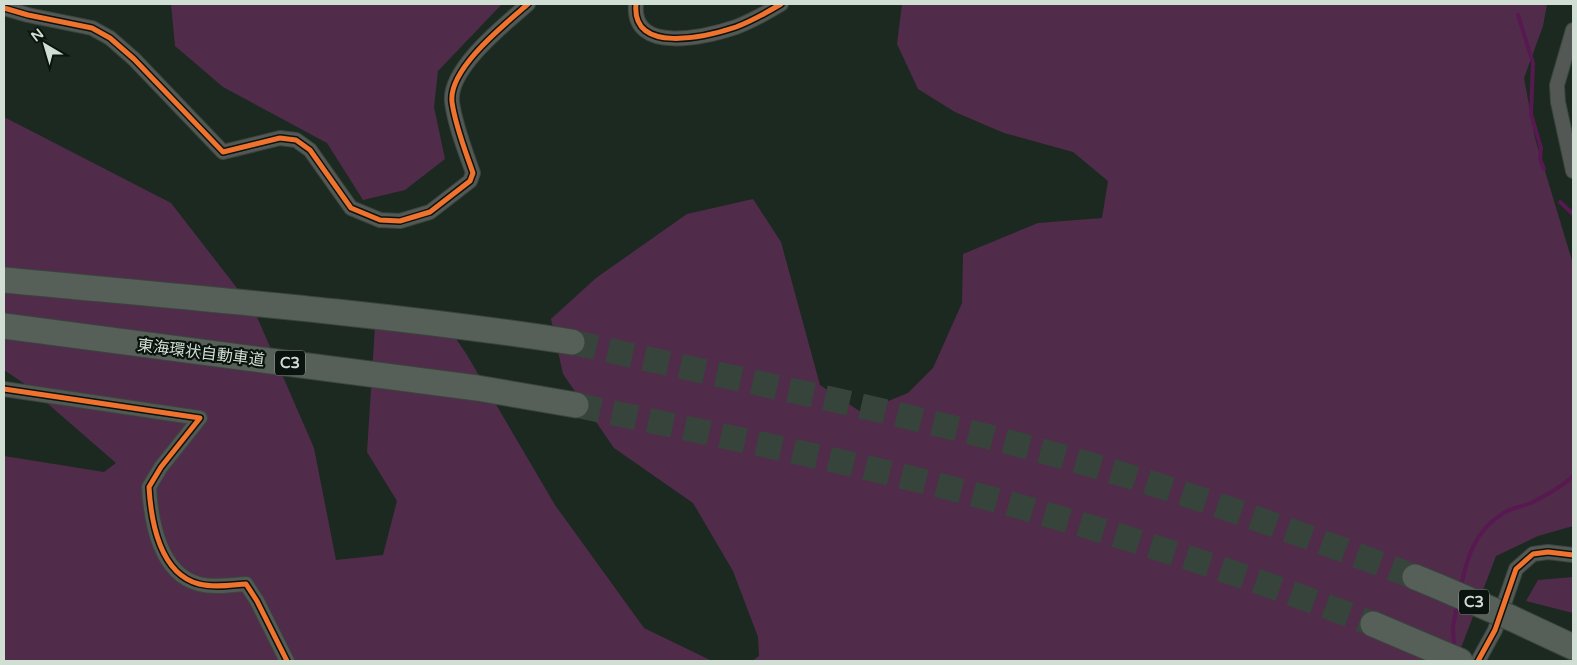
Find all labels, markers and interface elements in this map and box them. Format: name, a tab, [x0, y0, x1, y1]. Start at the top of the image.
north arrow	[20, 20, 70, 70]
text: N	[28, 25, 47, 45]
street label: 東海環状自動車道	[136, 335, 266, 371]
road number: C3	[275, 350, 305, 376]
road number: C3	[1459, 590, 1489, 614]

